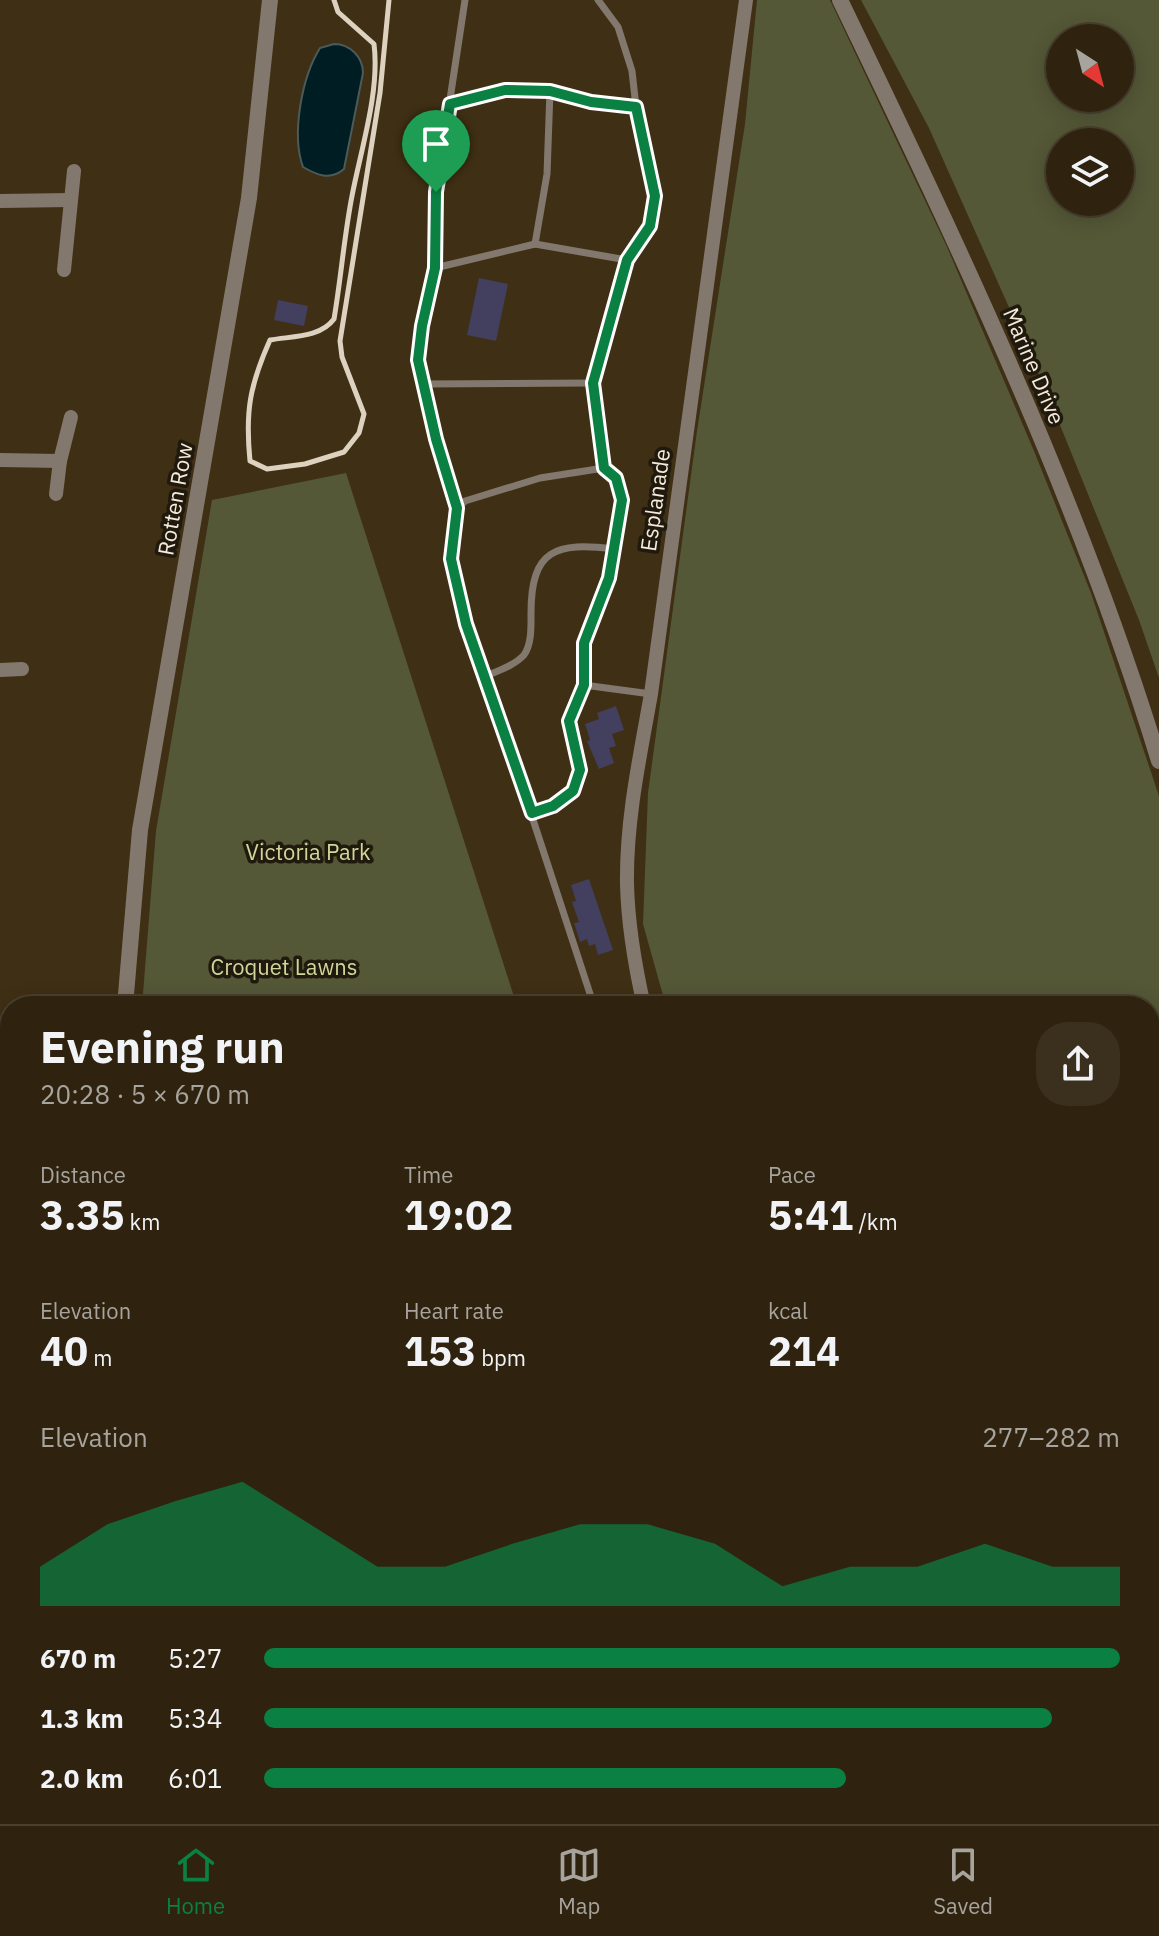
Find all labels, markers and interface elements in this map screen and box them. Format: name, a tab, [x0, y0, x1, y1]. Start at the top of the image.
north arrow	[1046, 24, 1134, 112]
map controls	[1046, 24, 1134, 216]
pin	[402, 110, 470, 192]
icon: arrive	[414, 122, 458, 166]
button: layers	[1046, 128, 1134, 216]
street label: Marine Drive	[997, 303, 1072, 429]
street label: Rotten Row	[150, 440, 199, 557]
street label: Esplanade	[633, 447, 676, 553]
park label: Victoria Park	[246, 837, 371, 866]
park label: Croquet Lawns	[211, 952, 357, 981]
text: Evening run	[40, 1018, 285, 1075]
button: share	[1036, 1022, 1120, 1106]
text: 20:28 · 5 × 670 m	[40, 1077, 250, 1111]
text: Distance	[40, 1160, 126, 1189]
text: Time	[404, 1160, 453, 1189]
text: Pace	[768, 1160, 816, 1189]
text: 3.35	[40, 1189, 124, 1241]
text: 19:02	[404, 1189, 513, 1241]
text: 5:41	[768, 1189, 853, 1241]
text: km	[124, 1207, 160, 1236]
text: /km	[853, 1207, 898, 1236]
text: Elevation	[40, 1296, 131, 1325]
text: Heart rate	[404, 1296, 504, 1325]
text: kcal	[768, 1296, 808, 1325]
text: 40	[40, 1325, 88, 1377]
text: 153	[404, 1325, 476, 1377]
text: 214	[768, 1325, 840, 1377]
text: m	[88, 1343, 112, 1372]
text: bpm	[476, 1343, 526, 1372]
text: Elevation	[40, 1420, 148, 1454]
text: 277–282 m	[982, 1420, 1120, 1454]
text: 670 m	[40, 1641, 116, 1675]
text: 5:27	[168, 1641, 222, 1675]
text: 1.3 km	[40, 1701, 124, 1735]
text: 5:34	[168, 1701, 222, 1735]
text: 2.0 km	[40, 1761, 124, 1795]
text: 6:01	[168, 1761, 222, 1795]
tab: Home	[166, 1843, 225, 1920]
tab: Map	[557, 1843, 601, 1920]
tab: Saved	[933, 1843, 993, 1920]

